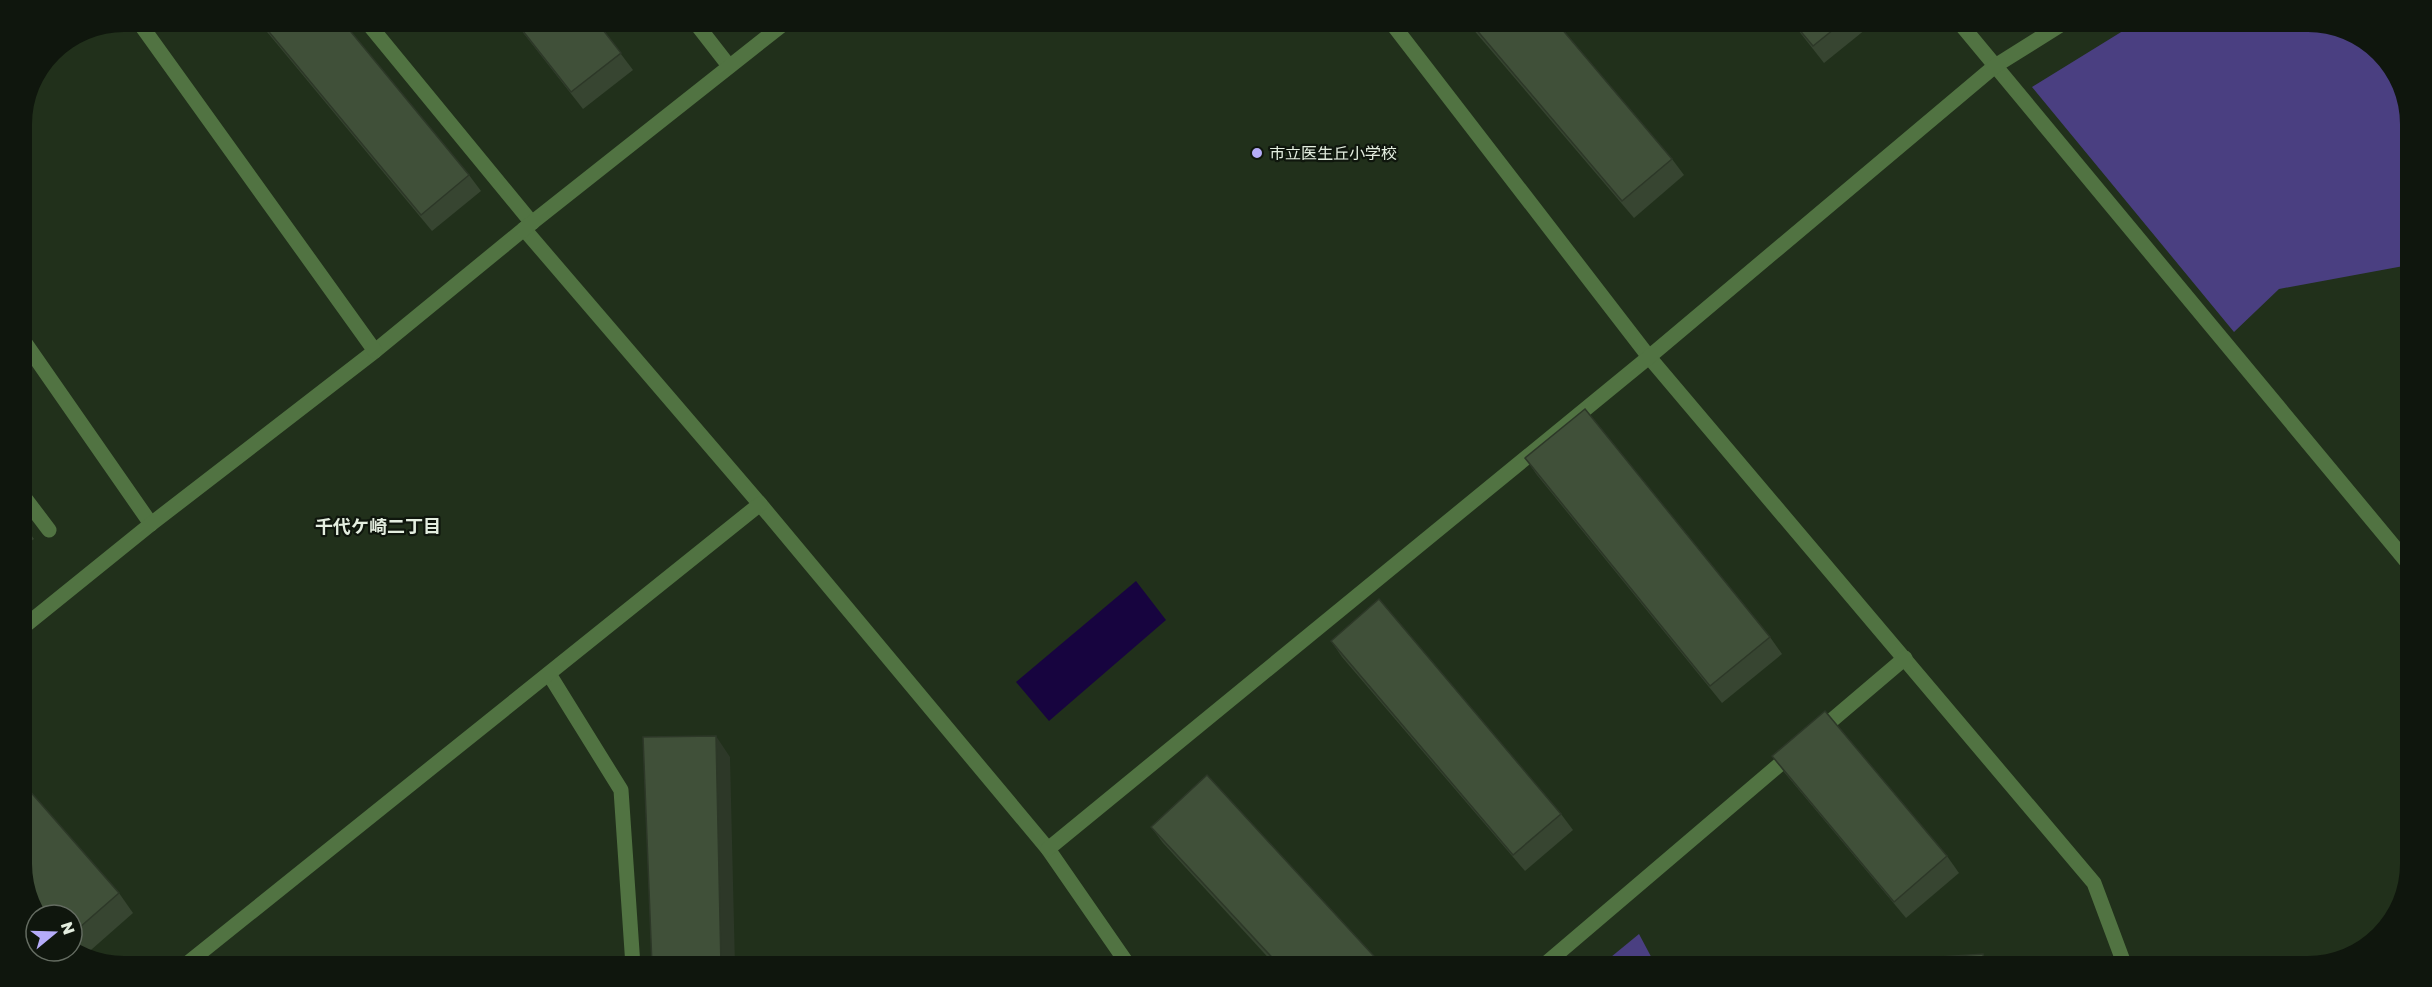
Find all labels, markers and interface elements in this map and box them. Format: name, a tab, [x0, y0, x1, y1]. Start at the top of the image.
place label: 市立医生丘小学校	[1269, 143, 1397, 163]
marker: 市立医生丘小学校	[1250, 146, 1264, 160]
district label: 千代ケ崎二丁目	[315, 515, 441, 537]
north arrow	[24, 903, 84, 963]
text: N	[57, 919, 80, 937]

